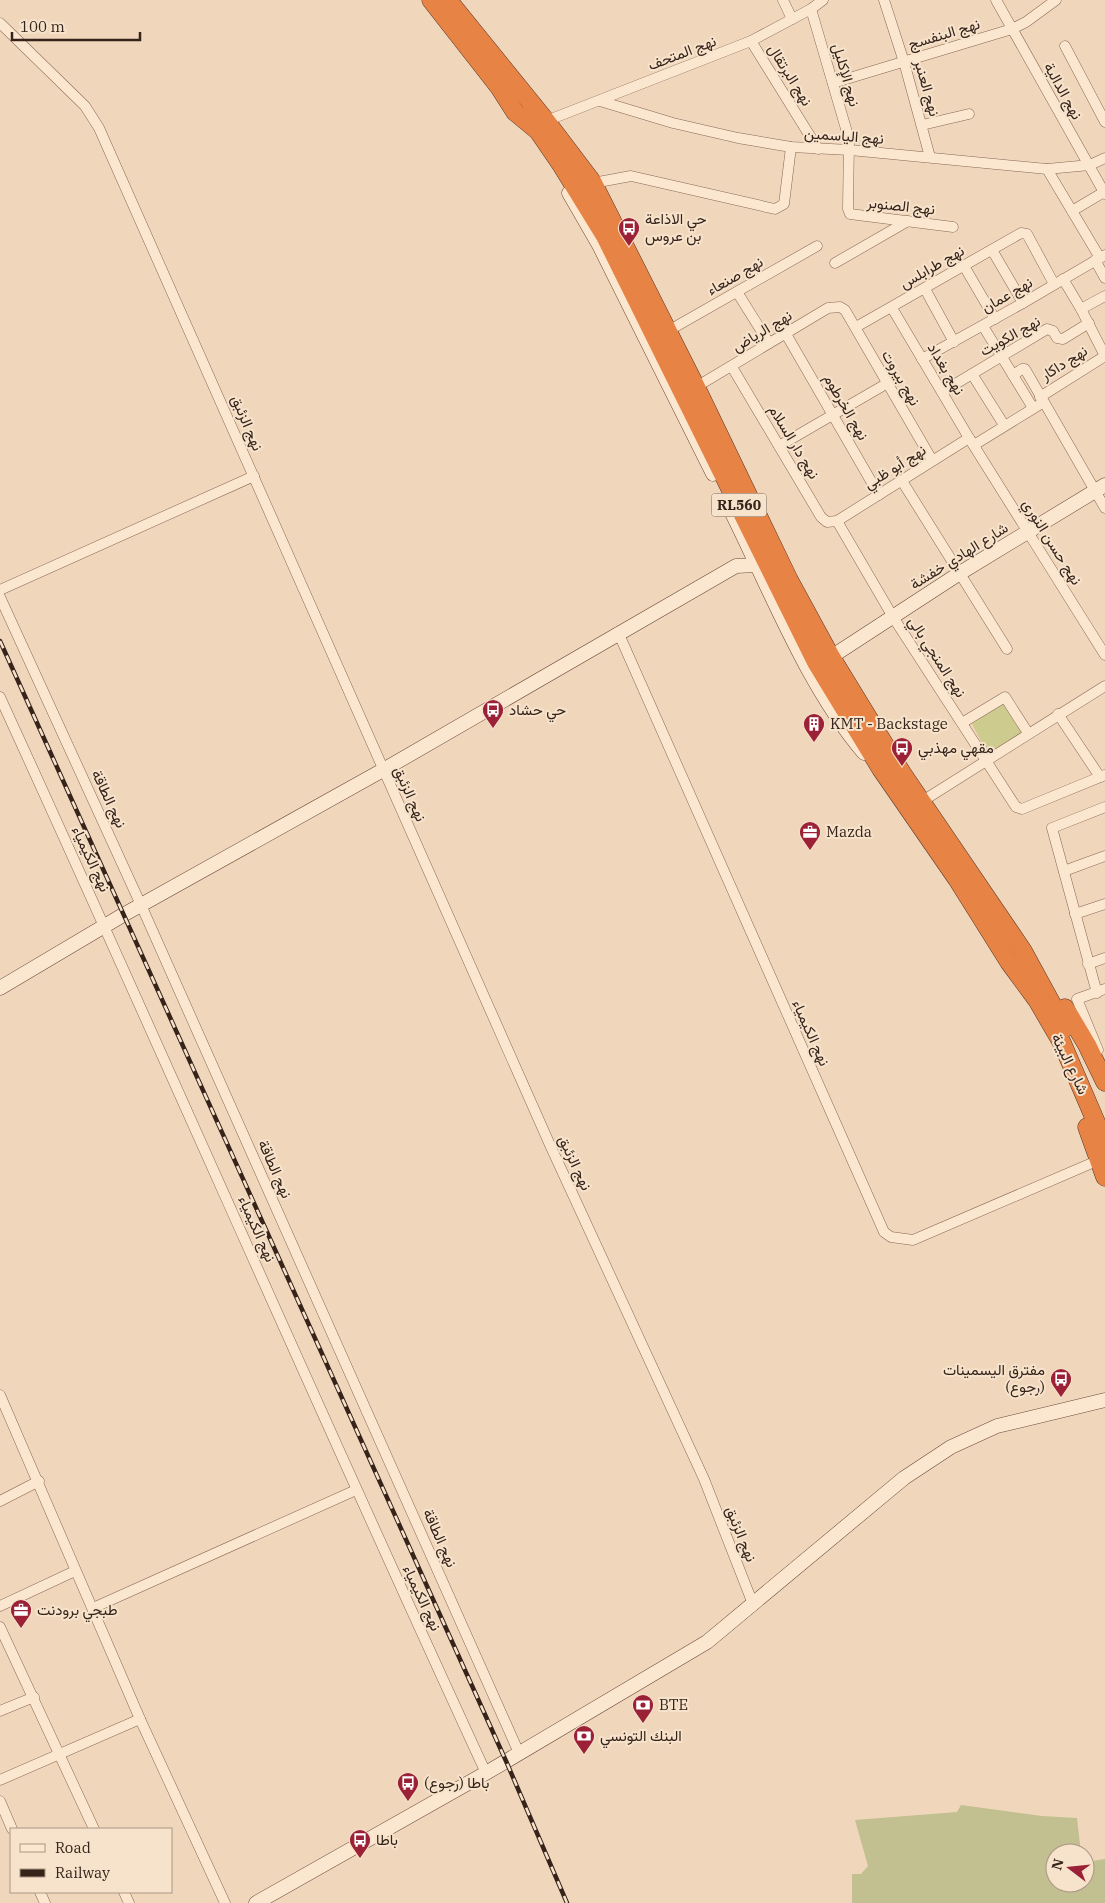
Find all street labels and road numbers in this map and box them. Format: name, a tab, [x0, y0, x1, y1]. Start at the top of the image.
street label: نهج البنفسج	[906, 14, 983, 55]
street label: نهج المتحف	[645, 31, 719, 76]
street label: نهج البرتقال	[762, 40, 817, 110]
street label: نهج الإكليل	[826, 41, 865, 109]
street label: نهج العنبر	[908, 56, 945, 119]
street label: نهج الدالية	[1038, 59, 1087, 124]
street label: نهج الياسمين	[803, 123, 885, 150]
street label: نهج الصنوبر	[865, 192, 936, 221]
street label: نهج طرابلس	[896, 241, 968, 294]
street label: نهج صنعاء	[703, 252, 767, 301]
street label: نهج عمان	[978, 272, 1037, 319]
street label: نهج الرياض	[728, 305, 796, 358]
street label: نهج الكويت	[976, 311, 1044, 362]
street label: نهج بغداد	[922, 339, 969, 399]
street label: نهج داكار	[1036, 341, 1092, 387]
street label: نهج بيروت	[876, 346, 925, 410]
street label: نهج الخرطوم	[818, 370, 873, 444]
street label: نهج الزئبق	[225, 392, 268, 454]
street label: نهج دار السلام	[763, 401, 824, 483]
street label: نهج أبو ظبي	[860, 440, 931, 496]
road number: RL560	[712, 494, 766, 516]
street label: نهج حسن النوري	[1015, 495, 1086, 590]
street label: شارع الهادي خفشة	[906, 518, 1014, 597]
street label: نهج المنجي بالي	[901, 613, 971, 703]
street label: نهج الزئبق	[388, 763, 431, 825]
street label: نهج الطاقة	[86, 767, 131, 832]
street label: نهج الكيمياء	[66, 823, 115, 896]
street label: نهج الكيمياء	[787, 997, 834, 1070]
street label: شارع البيئة	[1046, 1030, 1093, 1098]
street label: نهج الزئبق	[553, 1132, 596, 1194]
street label: نهج الطاقة	[252, 1137, 297, 1202]
street label: نهج الكيمياء	[233, 1193, 280, 1266]
street label: نهج الزئبق	[720, 1503, 761, 1565]
street label: نهج الطاقة	[417, 1506, 462, 1571]
street label: نهج الكيمياء	[397, 1562, 446, 1635]

